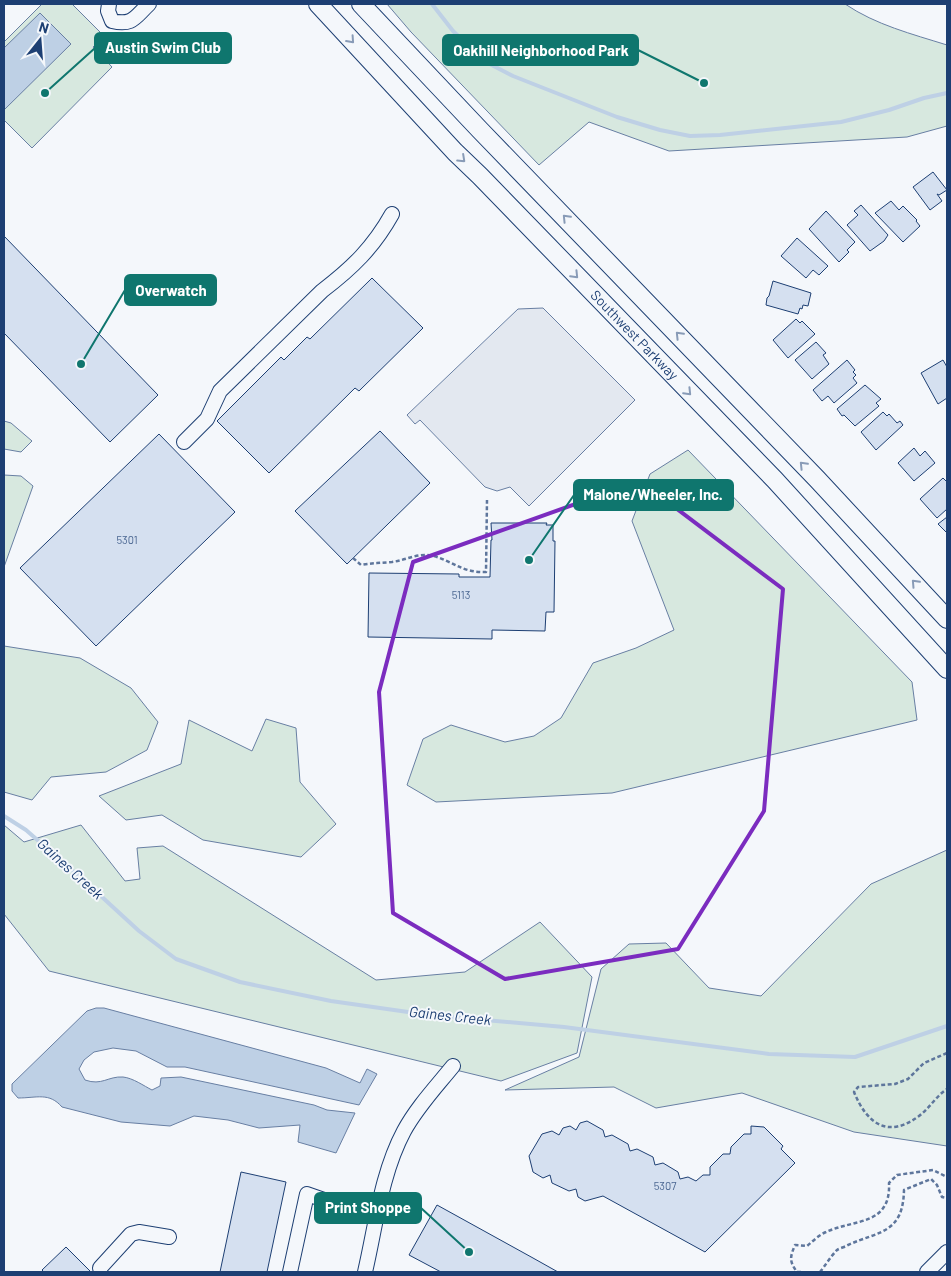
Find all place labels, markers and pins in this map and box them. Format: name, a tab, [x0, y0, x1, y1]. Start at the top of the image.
callout: Austin Swim Club	[95, 33, 231, 63]
callout: Oakhill Neighborhood Park	[443, 35, 638, 65]
callout: Overwatch	[125, 275, 216, 305]
callout: Malone/Wheeler, Inc.	[574, 480, 733, 510]
callout: Print Shoppe	[315, 1193, 421, 1223]

